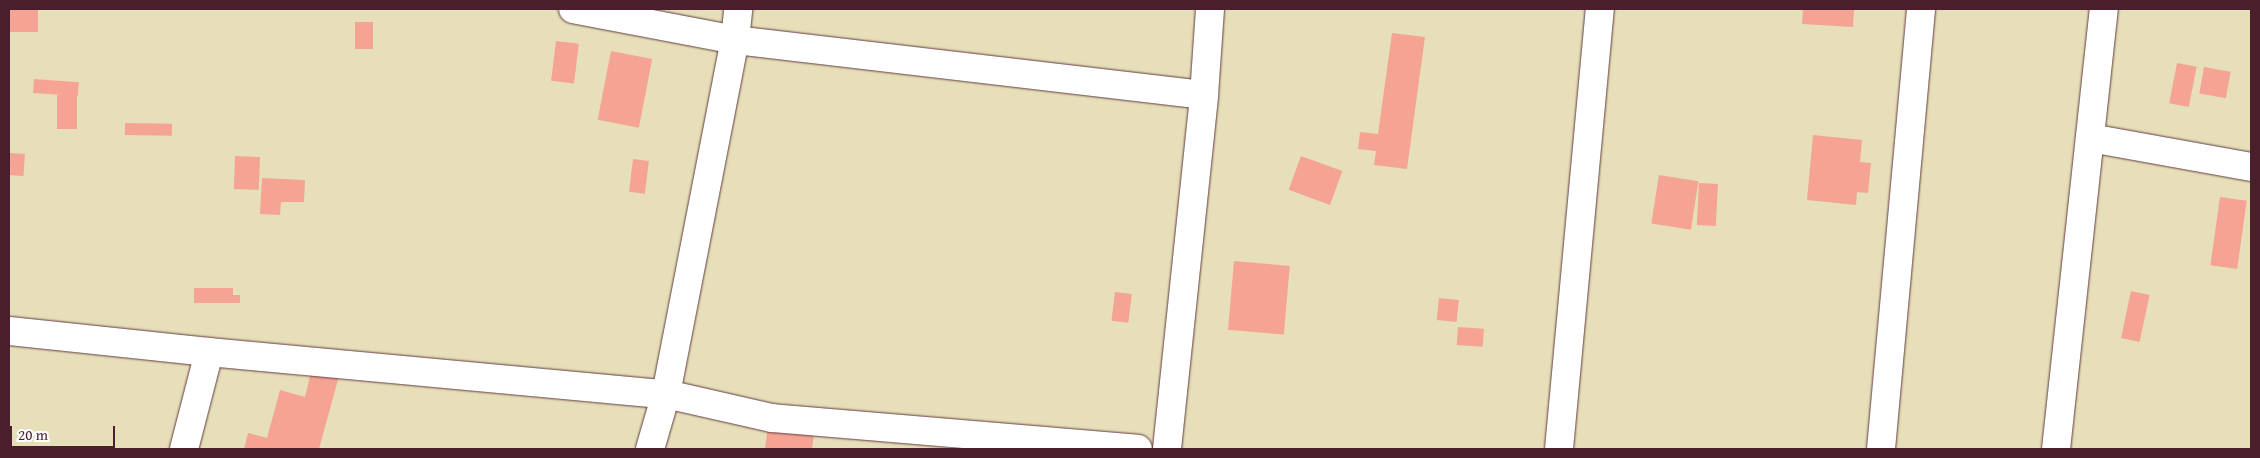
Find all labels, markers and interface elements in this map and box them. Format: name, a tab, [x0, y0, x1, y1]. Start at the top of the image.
scale bar	[12, 416, 118, 448]
text: 20 m	[18, 424, 48, 445]

